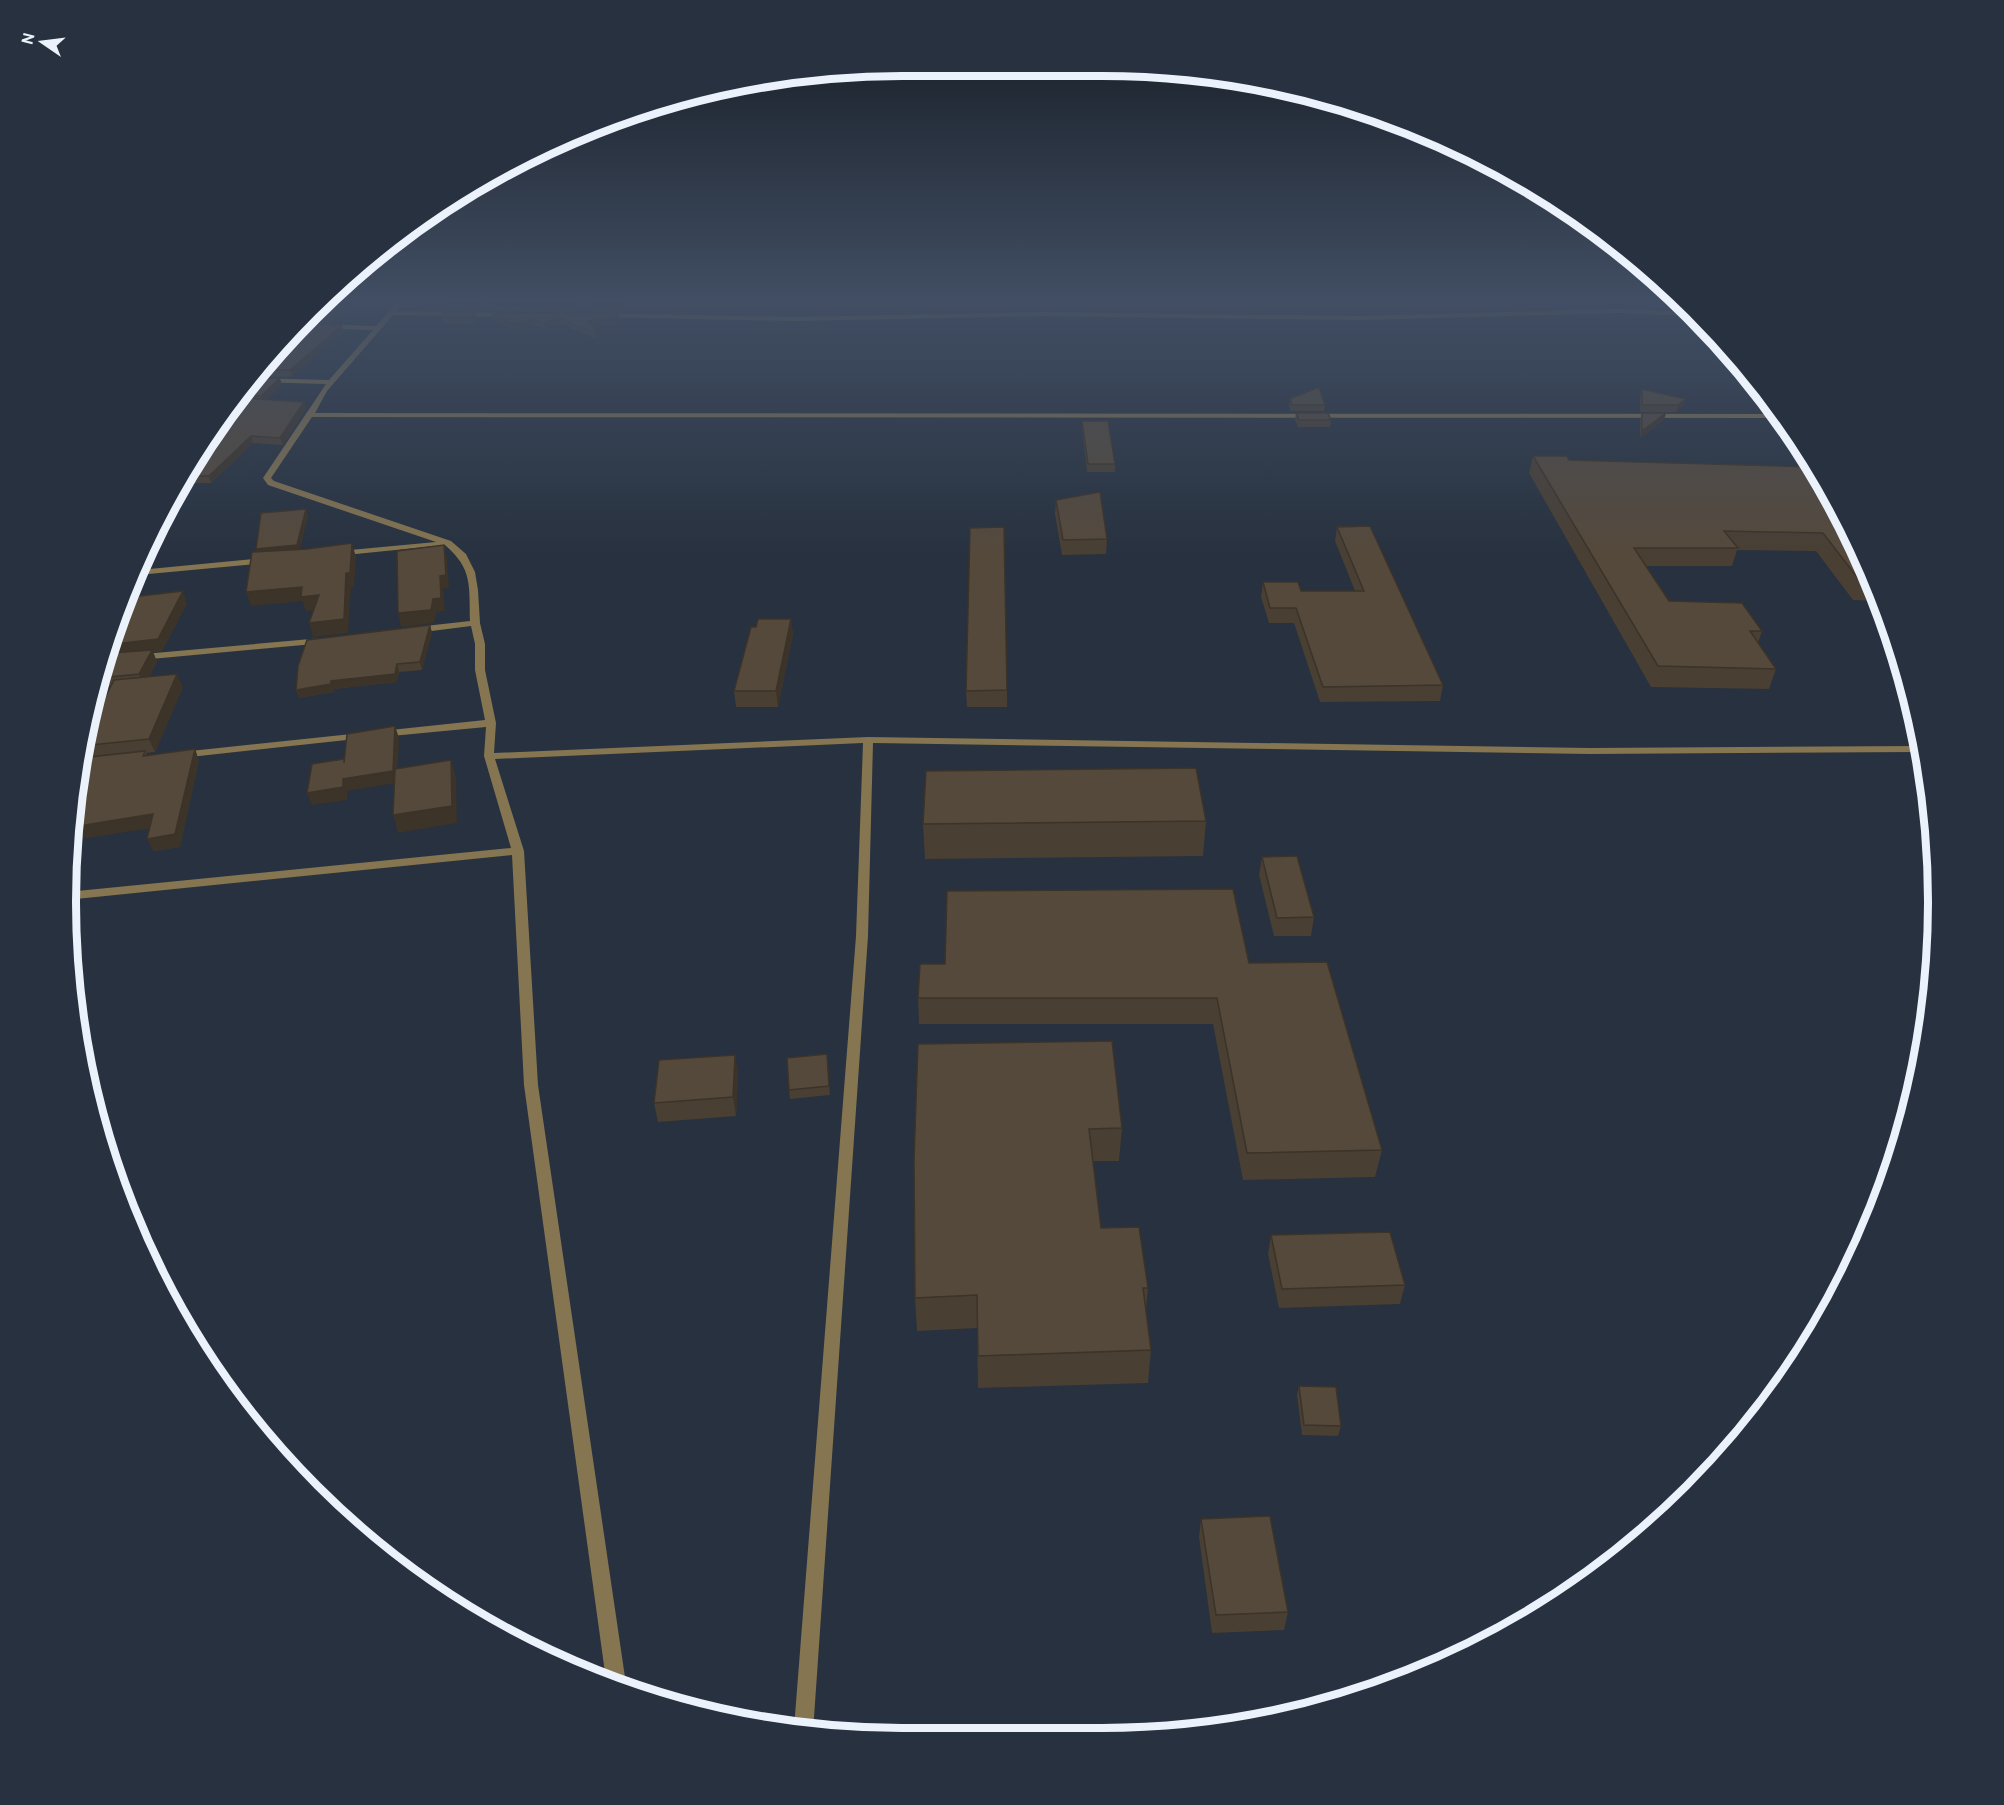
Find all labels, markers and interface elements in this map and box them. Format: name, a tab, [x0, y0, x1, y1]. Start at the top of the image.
north arrow	[12, 12, 72, 72]
text: N	[18, 31, 40, 47]

